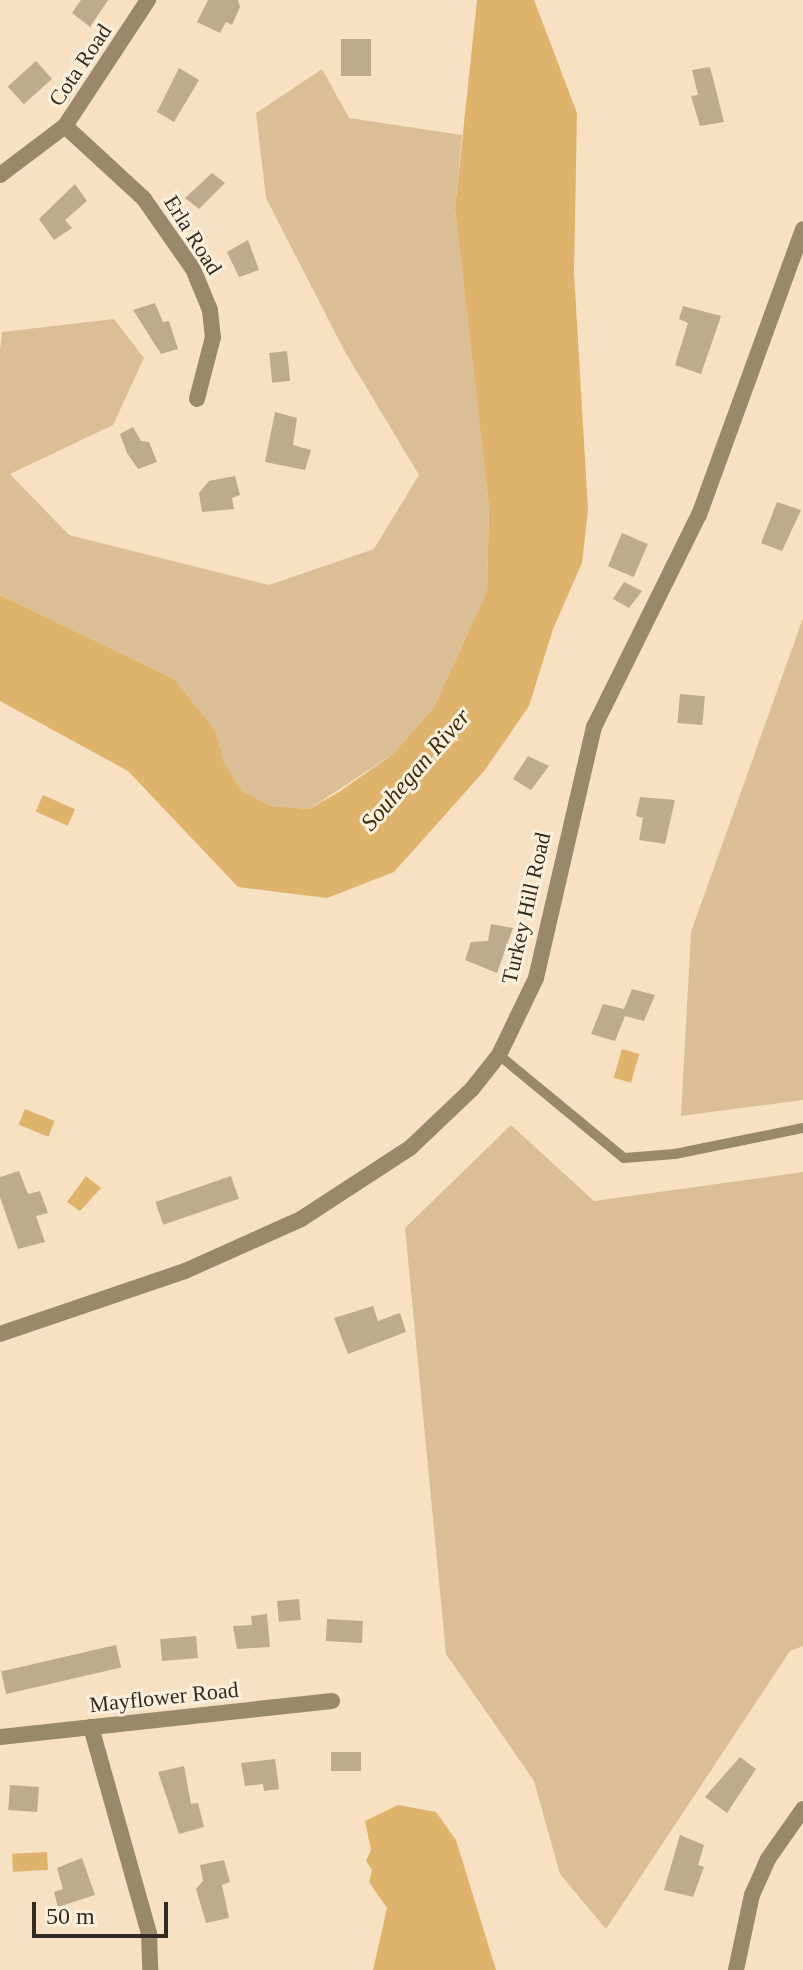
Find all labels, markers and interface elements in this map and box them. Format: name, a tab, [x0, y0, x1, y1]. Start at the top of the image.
street label: Cota Road	[43, 19, 117, 111]
street label: Erla Road	[158, 190, 228, 280]
water label: Souhegan River	[355, 703, 477, 837]
street label: Turkey Hill Road	[496, 830, 556, 986]
street label: Mayflower Road	[88, 1676, 240, 1718]
scale bar	[36, 1886, 172, 1936]
text: 50 m	[46, 1903, 95, 1929]

